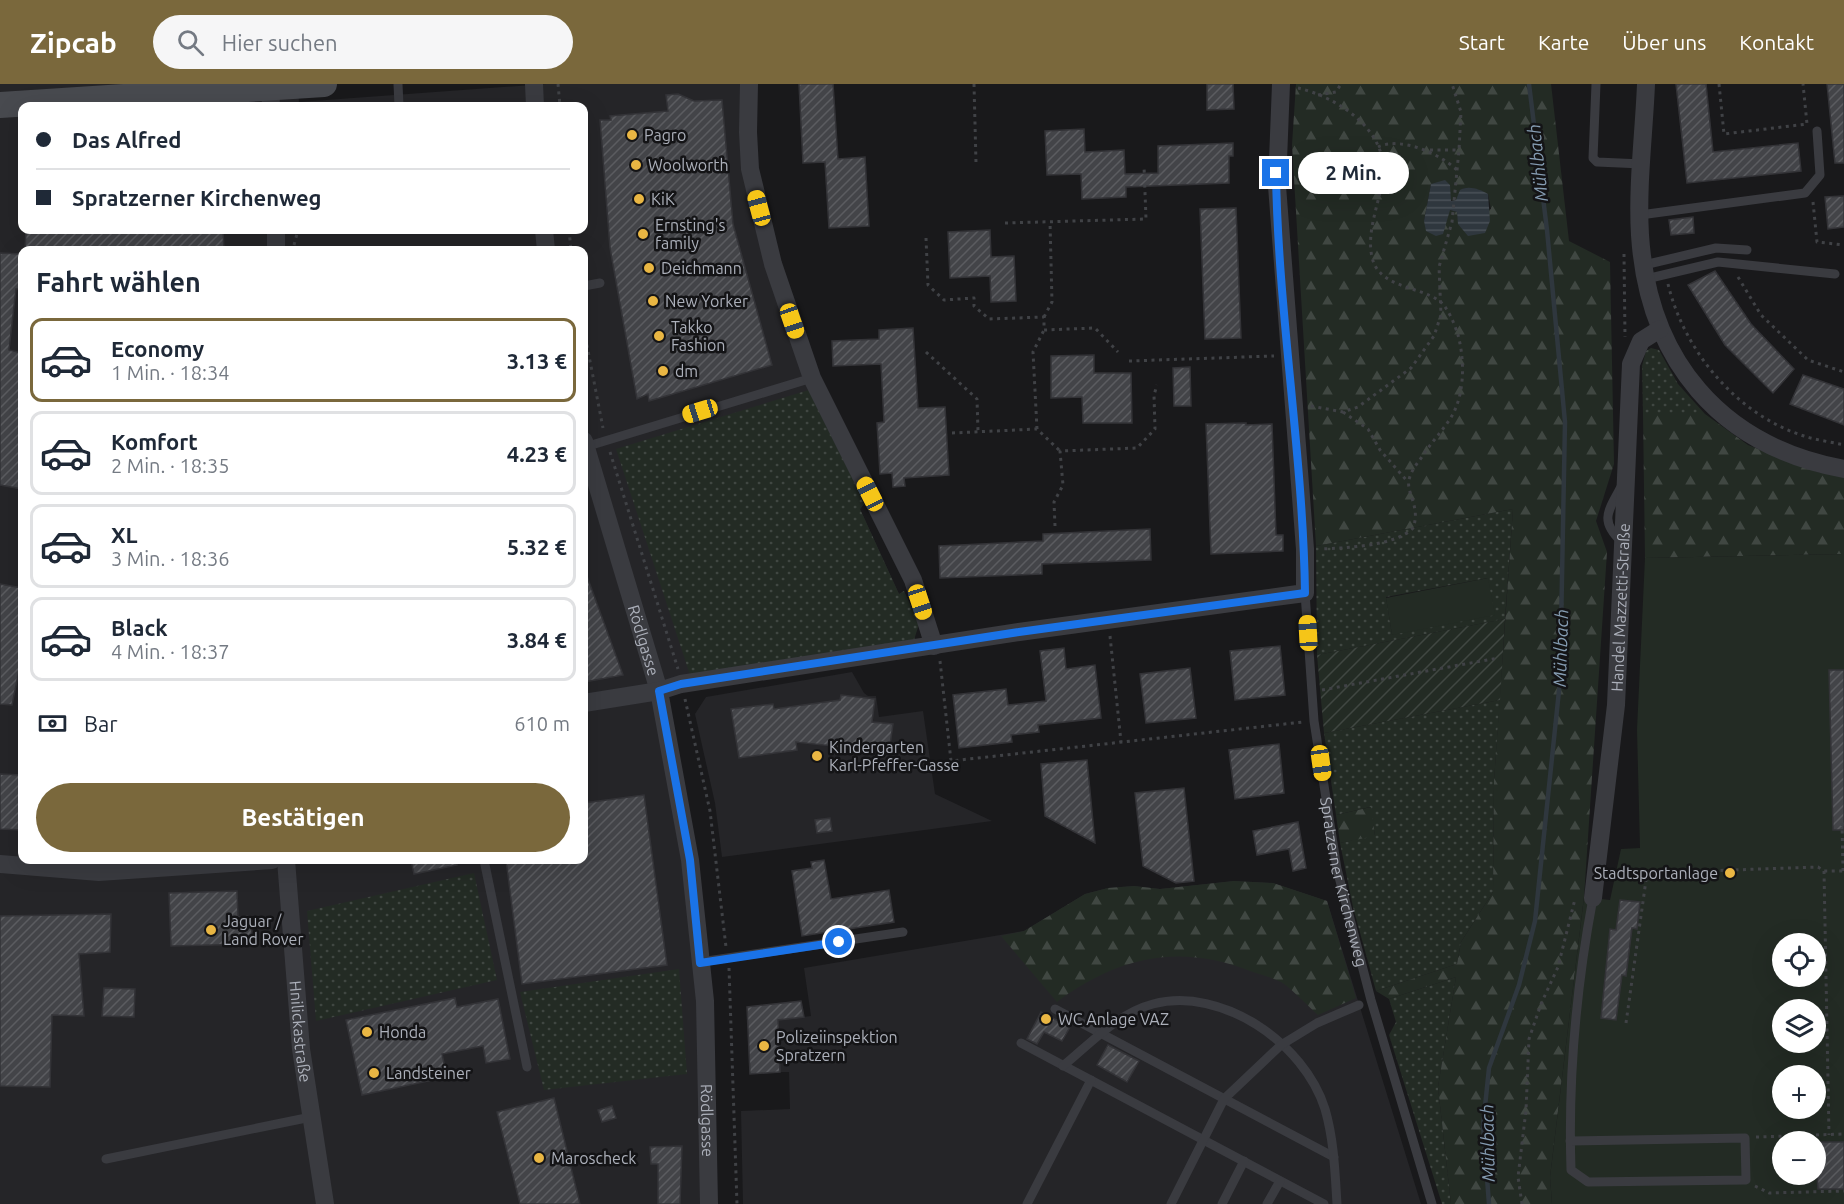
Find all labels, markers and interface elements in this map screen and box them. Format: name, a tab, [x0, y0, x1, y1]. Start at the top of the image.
search box	[153, 15, 573, 69]
icon: search	[174, 26, 207, 59]
text: Zipcab	[30, 27, 117, 58]
text: Hier suchen	[222, 30, 338, 55]
text: Start	[1459, 30, 1505, 54]
text: Karte	[1538, 30, 1589, 54]
text: Über uns	[1622, 30, 1706, 54]
text: Kontakt	[1739, 30, 1814, 54]
water label: Mühlbach	[1523, 123, 1551, 203]
place label: Pagro	[644, 126, 686, 144]
text: Das Alfred	[72, 127, 182, 152]
marker: Pagro	[625, 128, 639, 142]
callout: 2 Min.	[1297, 152, 1408, 194]
place label: Woolworth	[648, 156, 729, 174]
marker: Woolworth	[629, 158, 643, 172]
route end	[1262, 159, 1289, 186]
text: 2 Min.	[1326, 161, 1382, 184]
text: Spratzerner Kirchenweg	[72, 185, 322, 210]
car	[746, 188, 772, 228]
place label: KiK	[651, 190, 675, 208]
marker: KiK	[632, 192, 646, 206]
place label: Ernsting's family	[655, 216, 725, 252]
marker: Ernsting's family	[636, 227, 650, 241]
place label: Deichmann	[661, 259, 742, 277]
marker: Deichmann	[642, 261, 656, 275]
text: Fahrt wählen	[36, 267, 201, 297]
place label: New Yorker	[665, 292, 748, 310]
marker: New Yorker	[646, 294, 660, 308]
car	[778, 301, 806, 341]
place label: Takko Fashion	[671, 318, 726, 354]
marker: Takko Fashion	[652, 329, 666, 343]
icon: car	[39, 333, 93, 387]
text: Economy	[111, 336, 204, 361]
text: 3.13 €	[507, 348, 567, 373]
text: 1 Min. · 18:34	[111, 361, 230, 384]
place label: dm	[675, 362, 698, 380]
marker: dm	[656, 364, 670, 378]
car	[680, 397, 720, 425]
icon: car	[39, 426, 93, 480]
text: Komfort	[111, 429, 198, 454]
text: 4.23 €	[507, 441, 567, 466]
text: 2 Min. · 18:35	[111, 454, 230, 477]
car	[854, 474, 886, 514]
icon: car	[39, 519, 93, 573]
text: XL	[111, 522, 138, 547]
street label: Handel Mazzetti-Straße	[1608, 523, 1633, 692]
text: 5.32 €	[507, 534, 567, 559]
text: 3 Min. · 18:36	[111, 547, 230, 570]
car	[906, 582, 934, 622]
street label: Rödlgasse	[625, 603, 663, 678]
water label: Mühlbach	[1549, 609, 1571, 687]
icon: car	[39, 612, 93, 666]
text: Black	[111, 615, 168, 640]
car	[1298, 615, 1318, 651]
text: 3.84 €	[507, 627, 567, 652]
text: 4 Min. · 18:37	[111, 640, 230, 663]
icon: cash	[36, 707, 69, 740]
text: Bar	[84, 711, 118, 736]
text: 610 m	[514, 712, 570, 735]
place label: Kindergarten Karl-Pfeffer-Gasse	[829, 738, 959, 774]
car	[1310, 744, 1332, 782]
marker: Kindergarten Karl-Pfeffer-Gasse	[810, 749, 824, 763]
button: Bestätigen	[36, 783, 570, 852]
street label: Spratzerner Kirchenweg	[1317, 796, 1371, 969]
place label: Stadtsportanlage	[1594, 864, 1718, 882]
marker: Stadtsportanlage	[1723, 866, 1737, 880]
place label: Jaguar / Land Rover	[223, 912, 303, 948]
marker: Jaguar / Land Rover	[204, 923, 218, 937]
route start	[825, 928, 852, 955]
map controls	[1772, 933, 1826, 1185]
button: locate	[1772, 933, 1826, 987]
street label: Hnilickastraße	[287, 980, 315, 1083]
button: layers	[1772, 999, 1826, 1053]
place label: WC Anlage VAZ	[1058, 1010, 1169, 1028]
marker: WC Anlage VAZ	[1039, 1012, 1053, 1026]
place label: Honda	[379, 1023, 426, 1041]
marker: Honda	[360, 1025, 374, 1039]
place label: Polizeiinspektion Spratzern	[776, 1028, 898, 1064]
marker: Polizeiinspektion Spratzern	[757, 1039, 771, 1053]
place label: Landsteiner	[386, 1064, 471, 1082]
button: +	[1772, 1065, 1826, 1119]
marker: Landsteiner	[367, 1066, 381, 1080]
street label: Rödlgasse	[698, 1084, 717, 1157]
water label: Mühlbach	[1476, 1104, 1498, 1182]
button: −	[1772, 1131, 1826, 1185]
place label: Maroscheck	[551, 1149, 636, 1167]
marker: Maroscheck	[532, 1151, 546, 1165]

